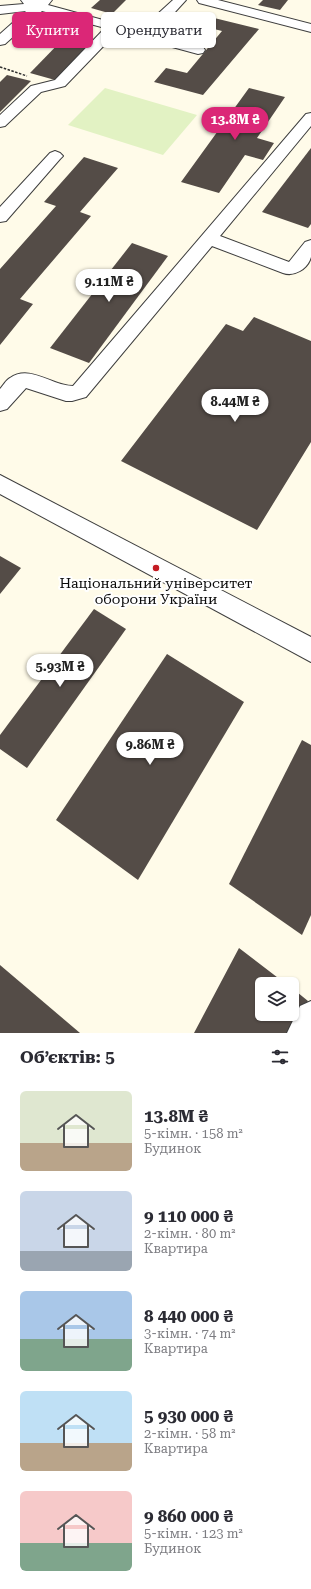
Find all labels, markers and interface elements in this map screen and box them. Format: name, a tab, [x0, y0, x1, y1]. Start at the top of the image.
chip: Купити	[12, 12, 93, 48]
chip: Орендувати	[101, 12, 216, 48]
pin: 13.8M ₴	[198, 107, 272, 141]
text: 13.8M ₴	[210, 112, 260, 127]
pin: 9.11M ₴	[72, 269, 146, 303]
text: 9.11M ₴	[84, 274, 134, 289]
pin: 8.44M ₴	[198, 389, 272, 423]
text: 8.44M ₴	[210, 394, 260, 409]
marker: Національний університет оборони України	[151, 563, 161, 573]
place label: Національний університет оборони України	[59, 575, 253, 607]
pin: 5.93M ₴	[23, 654, 97, 688]
text: 5.93M ₴	[35, 659, 85, 674]
pin: 9.86M ₴	[113, 732, 187, 766]
text: 9.86M ₴	[125, 737, 175, 752]
map controls	[255, 977, 299, 1021]
button: layers	[255, 977, 299, 1021]
icon: filters	[269, 1046, 291, 1068]
text: Об’єктів: 5	[20, 1047, 115, 1067]
text: 13.8M ₴	[144, 1106, 208, 1126]
icon: home	[52, 1107, 100, 1155]
text: 5-кімн. · 158 m²	[144, 1126, 243, 1141]
text: Будинок	[144, 1141, 201, 1156]
text: 9 110 000 ₴	[144, 1206, 233, 1226]
icon: home	[52, 1207, 100, 1255]
text: 2-кімн. · 80 m²	[144, 1226, 236, 1241]
text: Квартира	[144, 1241, 208, 1256]
text: 8 440 000 ₴	[144, 1306, 233, 1326]
icon: home	[52, 1307, 100, 1355]
text: 3-кімн. · 74 m²	[144, 1326, 236, 1341]
text: Квартира	[144, 1341, 208, 1356]
text: 5 930 000 ₴	[144, 1406, 233, 1426]
icon: home	[52, 1407, 100, 1455]
text: 2-кімн. · 58 m²	[144, 1426, 236, 1441]
text: Квартира	[144, 1441, 208, 1456]
text: 9 860 000 ₴	[144, 1506, 233, 1526]
icon: home	[52, 1507, 100, 1555]
text: 5-кімн. · 123 m²	[144, 1526, 243, 1541]
text: Будинок	[144, 1541, 201, 1556]

